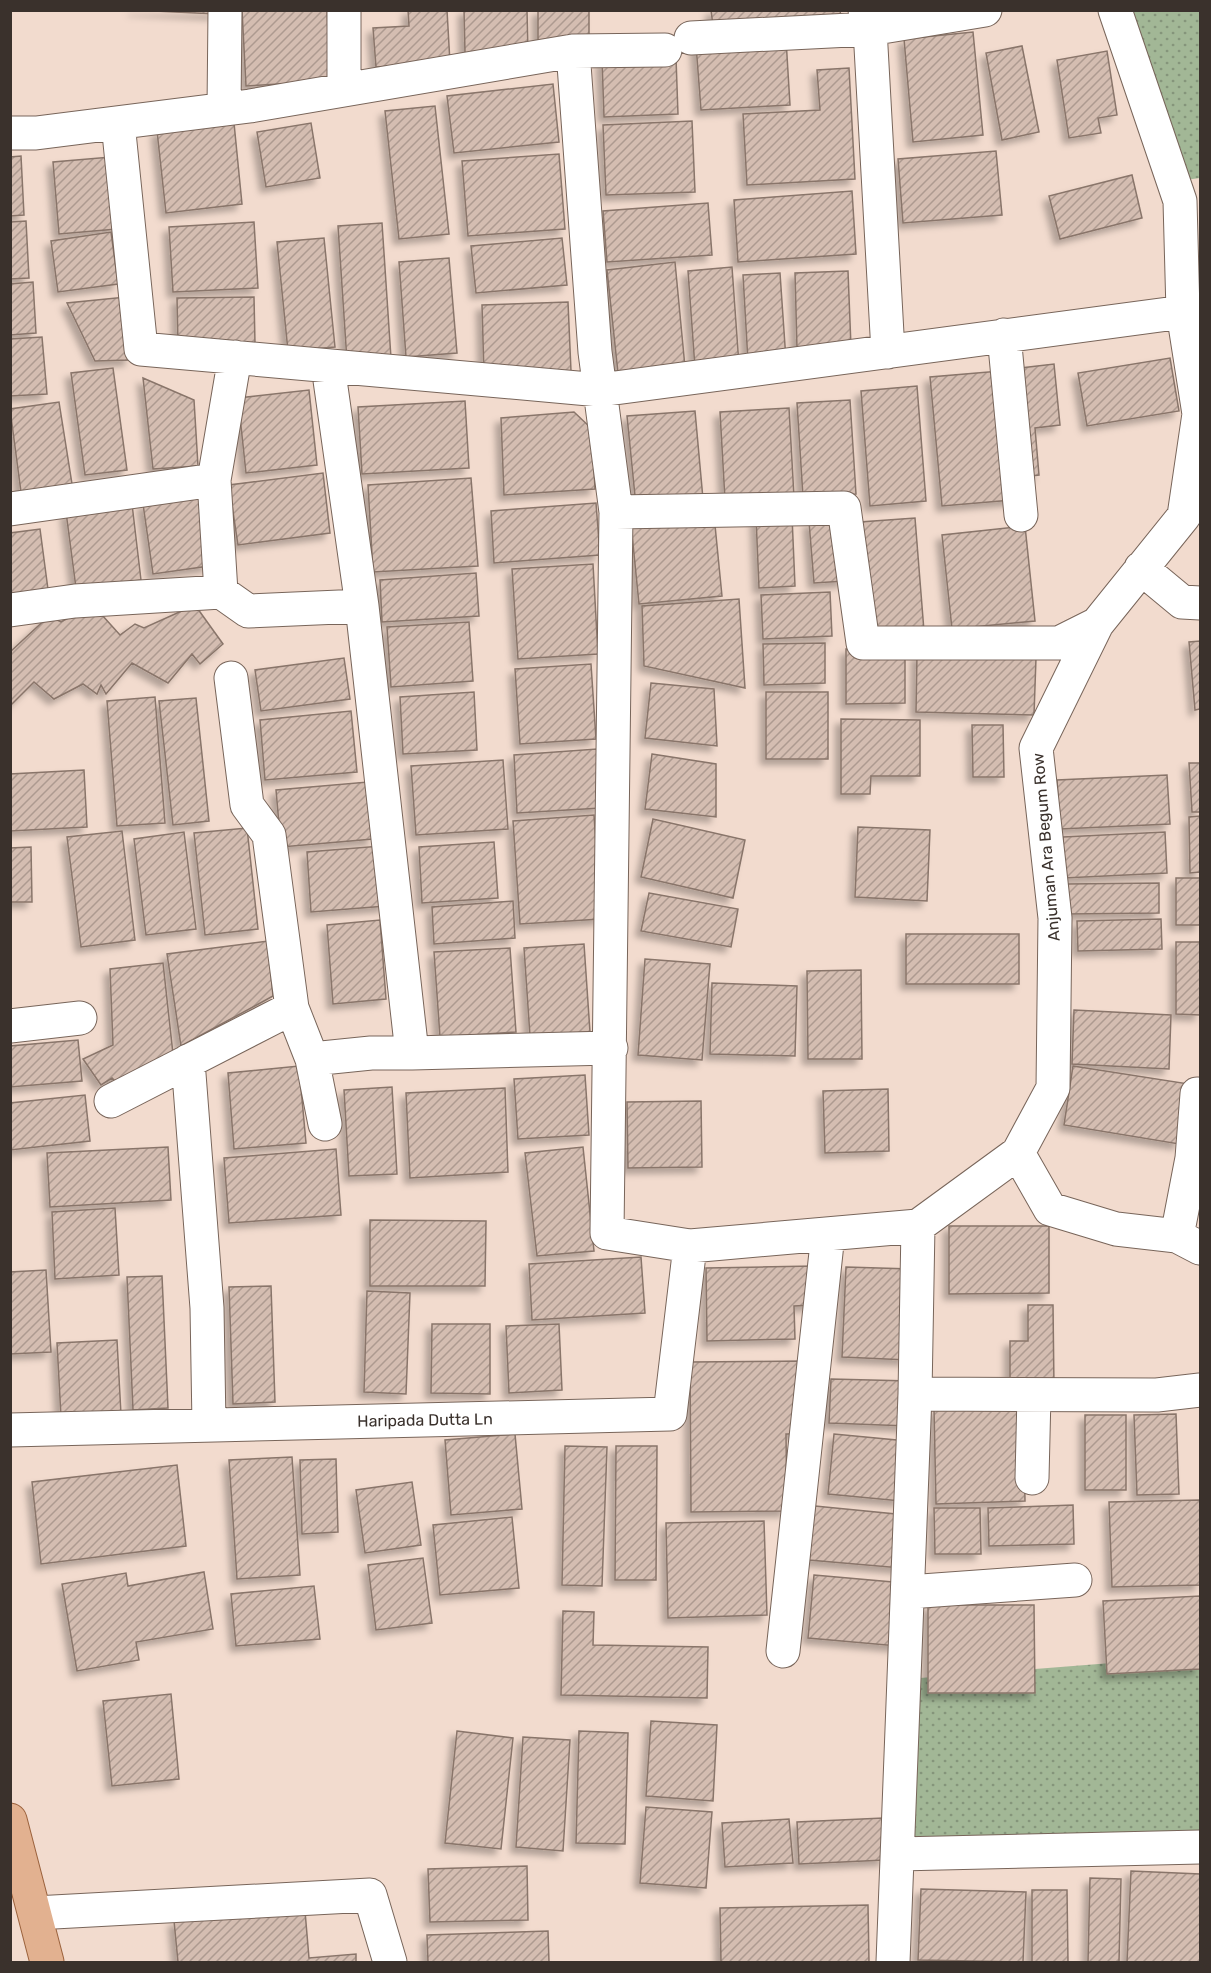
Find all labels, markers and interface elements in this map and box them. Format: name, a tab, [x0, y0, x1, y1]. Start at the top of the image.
street label: Anjuman Ara Begum Row	[1028, 752, 1064, 942]
street label: Haripada Dutta Ln	[357, 1409, 493, 1431]

